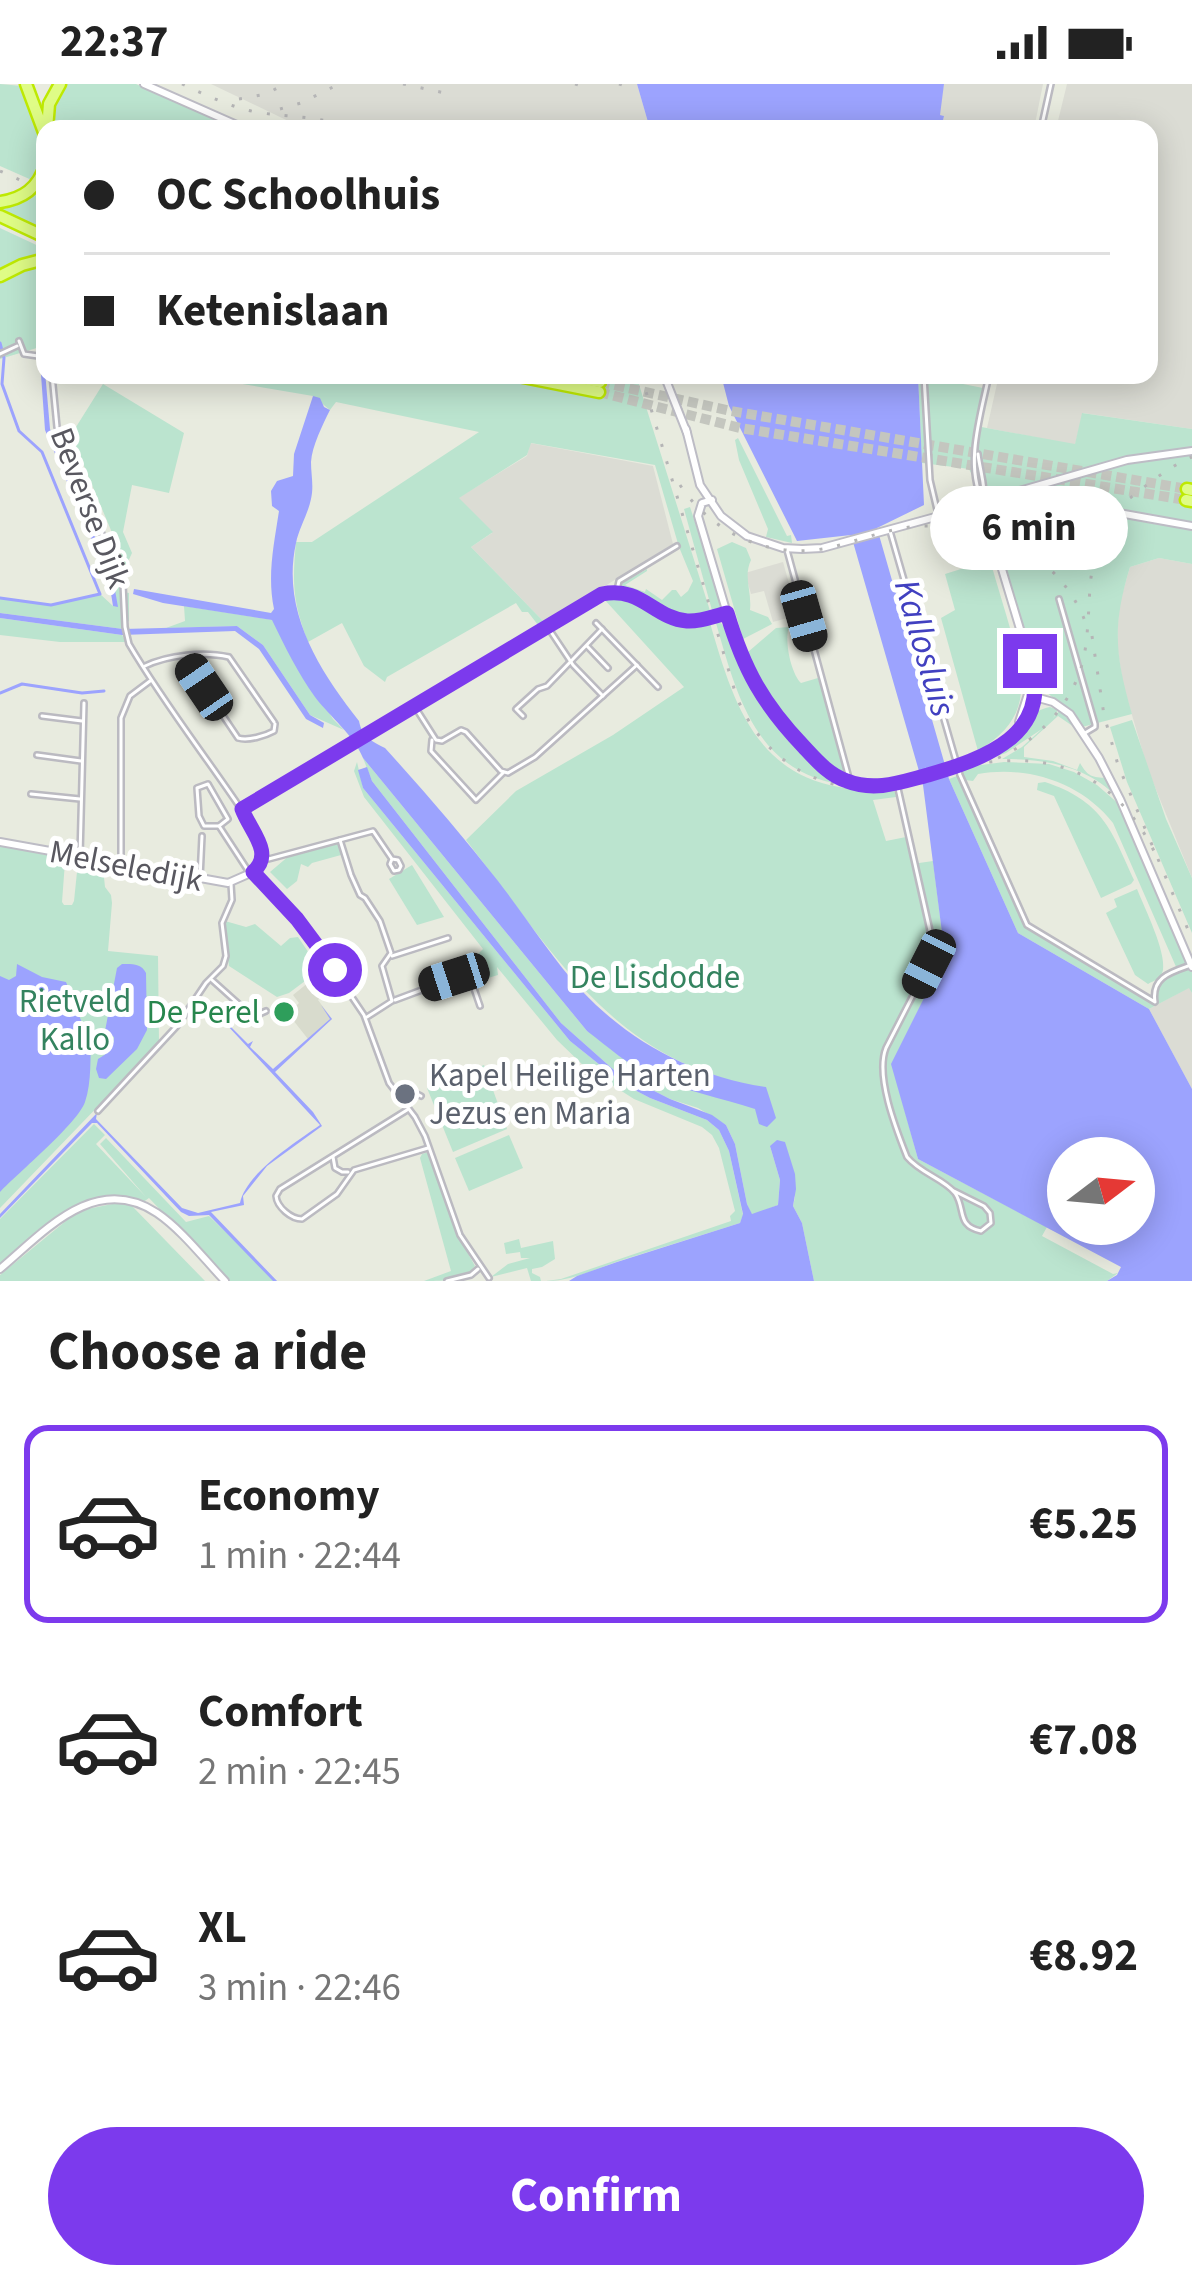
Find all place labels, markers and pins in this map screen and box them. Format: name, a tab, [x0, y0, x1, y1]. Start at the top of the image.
place label: De Perel	[147, 989, 260, 1036]
marker: De Perel	[271, 999, 297, 1025]
place label: Kapel Heilige Harten Jezus en Maria	[429, 1052, 711, 1137]
marker: Kapel Heilige Harten Jezus en Maria	[392, 1081, 418, 1107]

